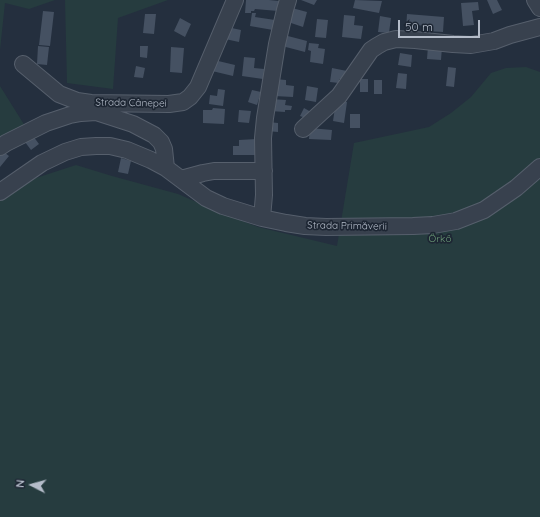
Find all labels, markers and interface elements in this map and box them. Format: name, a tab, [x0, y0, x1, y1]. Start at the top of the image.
scale bar	[400, 12, 482, 38]
text: 50 m	[405, 19, 433, 34]
street label: Strada Cânepei	[95, 96, 167, 110]
street label: Strada Primăverii	[307, 219, 387, 233]
park label: Őrkő	[429, 233, 451, 245]
north arrow	[12, 465, 52, 505]
text: N	[13, 479, 27, 489]

